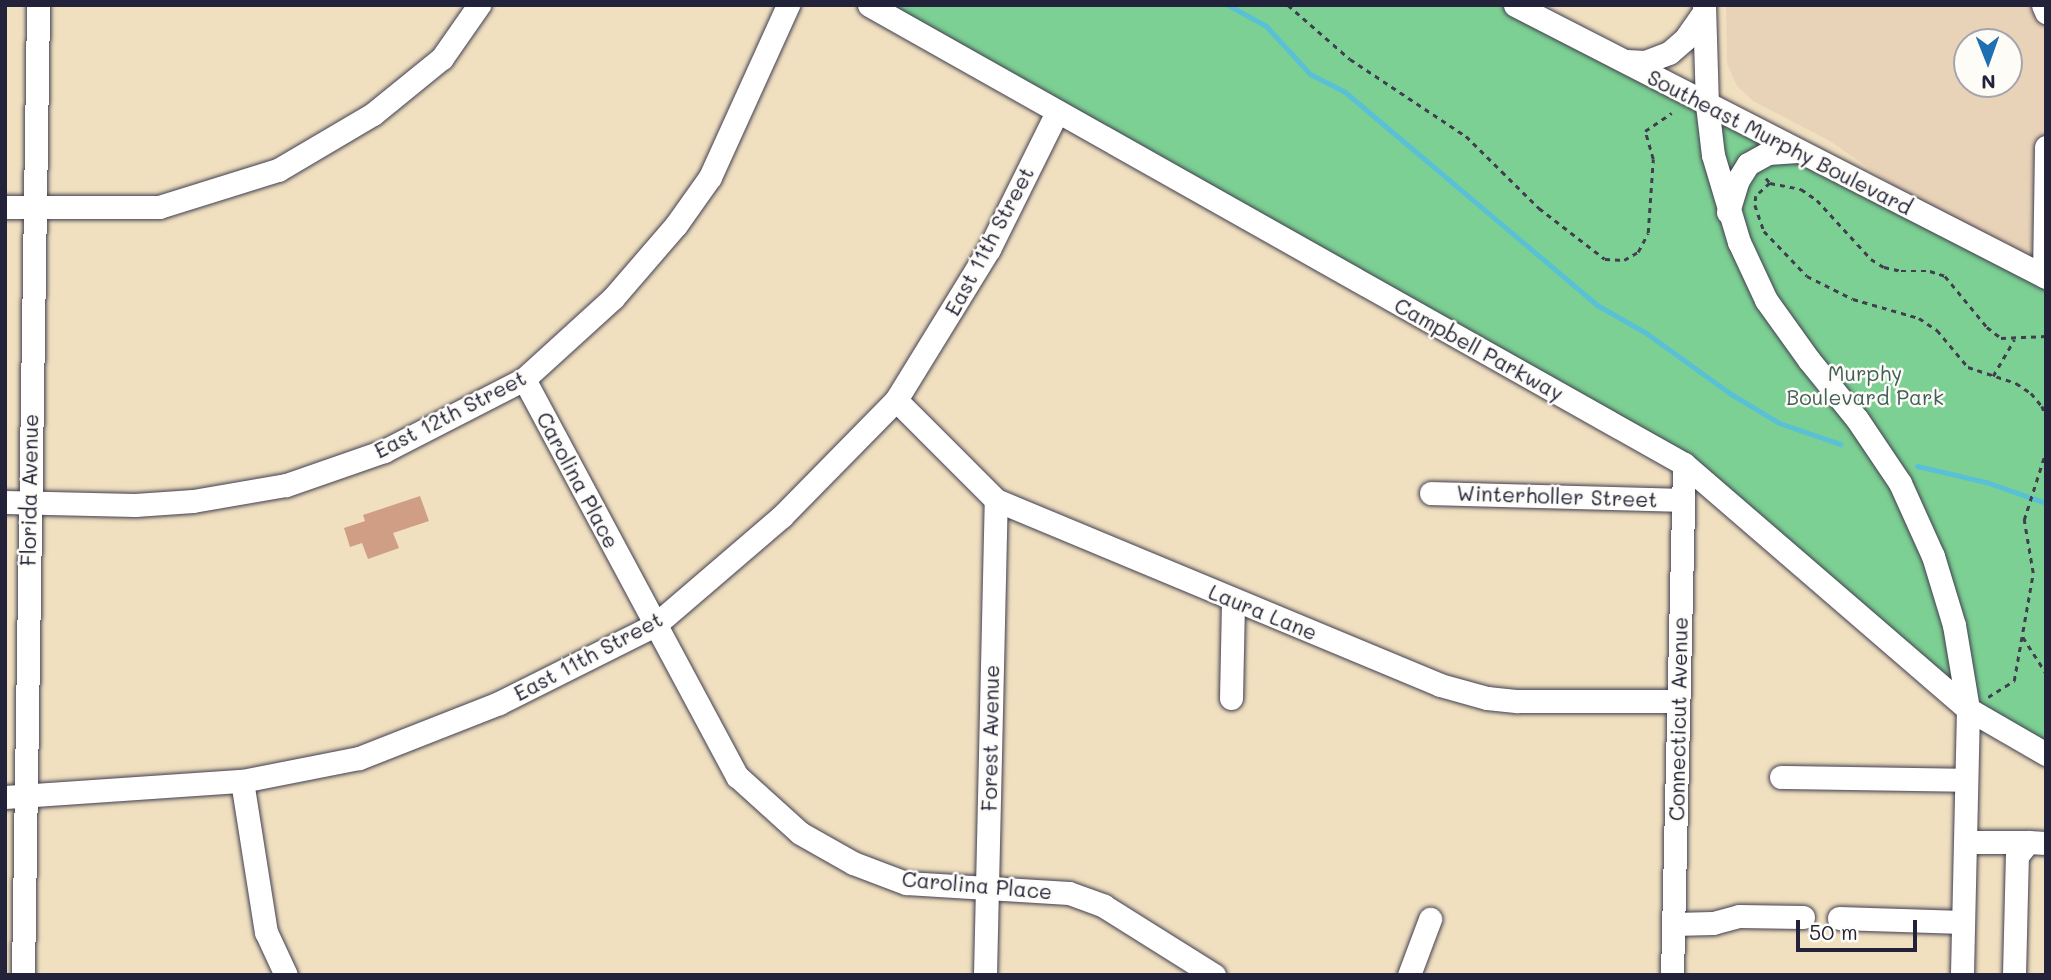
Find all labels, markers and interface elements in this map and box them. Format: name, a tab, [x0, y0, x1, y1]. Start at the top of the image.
north arrow	[1953, 28, 2023, 98]
street label: Southeast Murphy Boulevard	[1643, 64, 1917, 220]
text: N	[1981, 70, 1996, 95]
street label: East 11th Street	[939, 162, 1039, 320]
street label: Campbell Parkway	[1390, 292, 1568, 406]
park label: Murphy Boulevard Park	[1786, 360, 1944, 410]
street label: East 12th Street	[370, 365, 530, 463]
street label: Carolina Place	[531, 408, 625, 552]
street label: Florida Avenue	[15, 414, 43, 566]
street label: Winterholler Street	[1456, 480, 1658, 512]
street label: Laura Lane	[1205, 579, 1321, 645]
street label: East 11th Street	[509, 606, 667, 706]
street label: Connecticut Avenue	[1664, 617, 1692, 821]
street label: Forest Avenue	[976, 665, 1004, 811]
street label: Carolina Place	[901, 866, 1053, 904]
scale bar	[1799, 906, 1920, 950]
text: 50 m	[1809, 918, 1858, 945]

